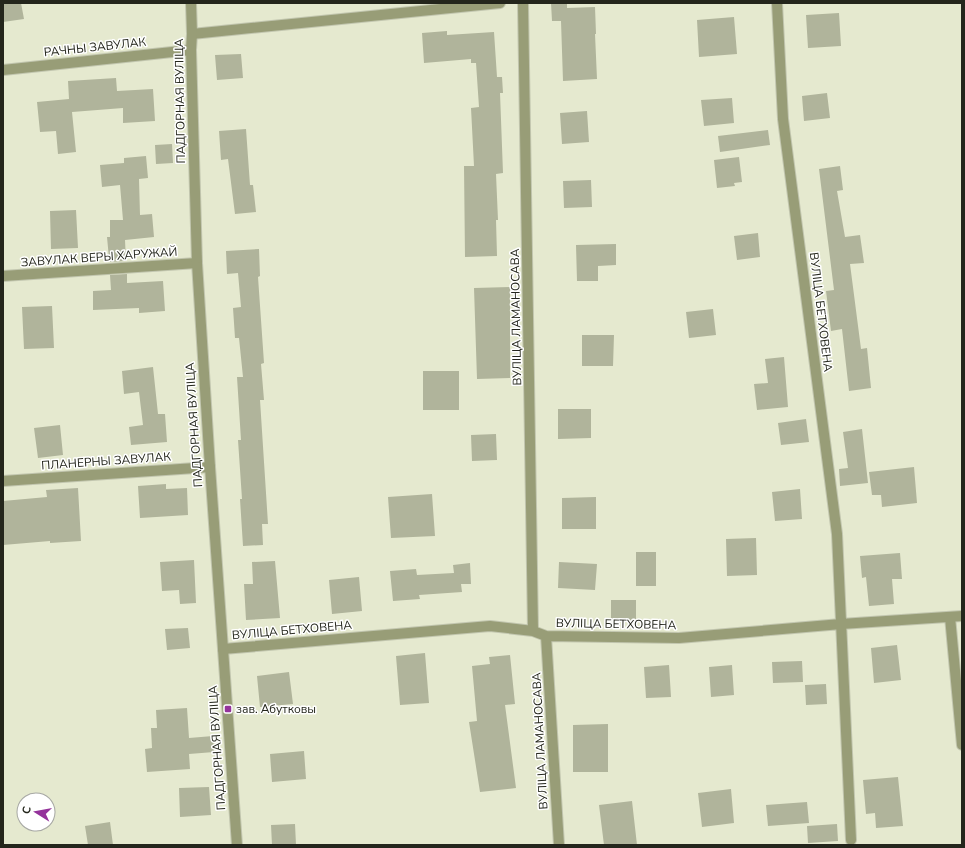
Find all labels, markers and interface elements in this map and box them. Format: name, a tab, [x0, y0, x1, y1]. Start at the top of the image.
street label: РАЧНЫ ЗАВУЛАК	[43, 34, 147, 60]
street label: ПАДГОРНАЯ ВУЛІЦА	[171, 38, 189, 164]
street label: ЗАВУЛАК ВЕРЫ ХАРУЖАЙ	[20, 244, 178, 270]
street label: ВУЛІЦА ЛАМАНОСАВА	[507, 248, 525, 386]
street label: ВУЛІЦА БЕТХОВЕНА	[806, 251, 836, 373]
street label: ПАДГОРНАЯ ВУЛІЦА	[182, 362, 206, 488]
street label: ПЛАНЕРНЫ ЗАВУЛАК	[41, 448, 172, 474]
street label: ВУЛІЦА БЕТХОВЕНА	[556, 615, 677, 633]
street label: ВУЛІЦА БЕТХОВЕНА	[231, 617, 353, 643]
street label: ВУЛІЦА ЛАМАНОСАВА	[528, 672, 552, 810]
street label: ПАДГОРНАЯ ВУЛІЦА	[205, 685, 229, 811]
place label: зав. Абутковы	[236, 701, 316, 717]
marker: зав. Абутковы	[223, 704, 233, 714]
north arrow	[16, 792, 56, 832]
text: С	[19, 805, 35, 815]

